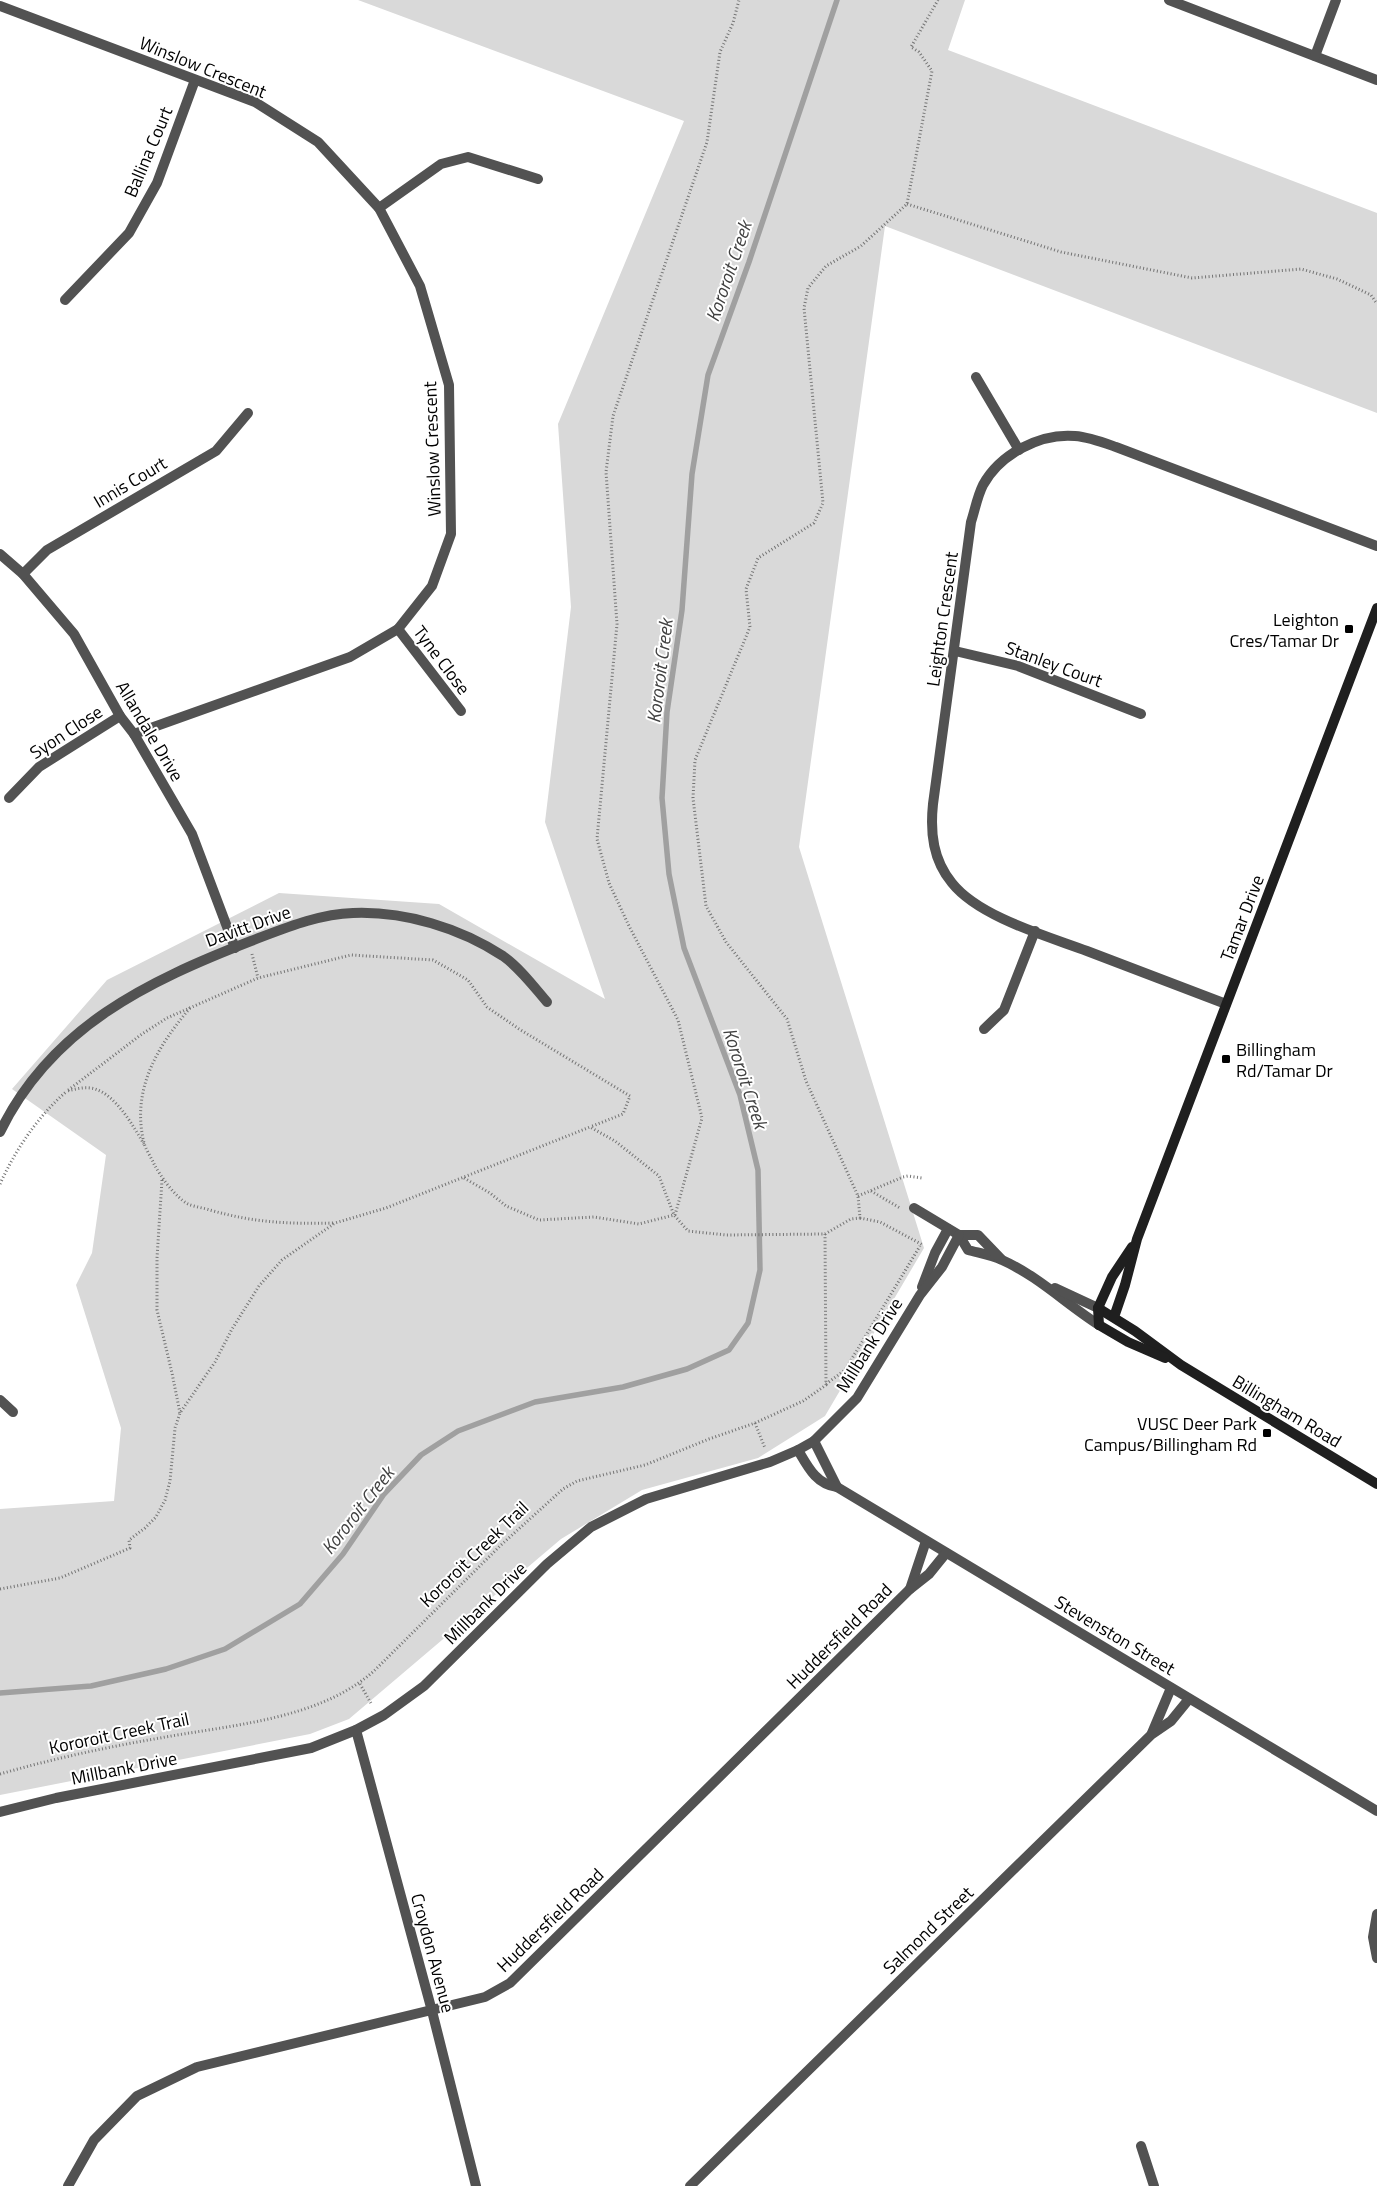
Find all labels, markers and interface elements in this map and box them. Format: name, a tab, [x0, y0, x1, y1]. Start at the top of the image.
street label: Winslow Crescent	[135, 29, 271, 105]
street label: Ballina Court	[117, 102, 179, 202]
water label: Kororoit Creek	[697, 214, 760, 325]
street label: Winslow Crescent	[416, 380, 448, 517]
street label: Innis Court	[88, 449, 172, 514]
street label: Leighton Crescent	[919, 549, 965, 688]
place label: Leighton Cres/Tamar Dr	[1229, 606, 1339, 654]
water label: Kororoit Creek	[638, 615, 680, 725]
street label: Tyne Close	[407, 620, 477, 700]
marker: Leighton Cres/Tamar Dr	[1343, 623, 1355, 635]
street label: Stanley Court	[1002, 634, 1107, 694]
street label: Allandale Drive	[109, 676, 191, 786]
street label: Syon Close	[24, 698, 108, 766]
street label: Tamar Drive	[1213, 871, 1271, 965]
street label: Davitt Drive	[202, 898, 294, 954]
water label: Kororoit Creek	[716, 1024, 777, 1135]
place label: Billingham Rd/Tamar Dr	[1236, 1036, 1333, 1084]
marker: Billingham Rd/Tamar Dr	[1220, 1053, 1232, 1065]
street label: Millbank Drive	[829, 1292, 909, 1398]
street label: Billingham Road	[1227, 1368, 1347, 1454]
place label: VUSC Deer Park Campus/Billingham Rd	[1084, 1410, 1257, 1458]
marker: VUSC Deer Park Campus/Billingham Rd	[1261, 1427, 1273, 1439]
water label: Kororoit Creek	[313, 1458, 402, 1560]
street label: Kororoit Creek Trail	[413, 1495, 535, 1613]
street label: Millbank Drive	[437, 1555, 533, 1651]
street label: Huddersfield Road	[780, 1577, 898, 1695]
street label: Stevenston Street	[1050, 1588, 1181, 1682]
street label: Kororoit Creek Trail	[46, 1705, 192, 1761]
street label: Millbank Drive	[69, 1744, 179, 1792]
street label: Huddersfield Road	[490, 1862, 610, 1978]
street label: Salmond Street	[877, 1879, 980, 1980]
street label: Croydon Avenue	[404, 1890, 462, 2016]

